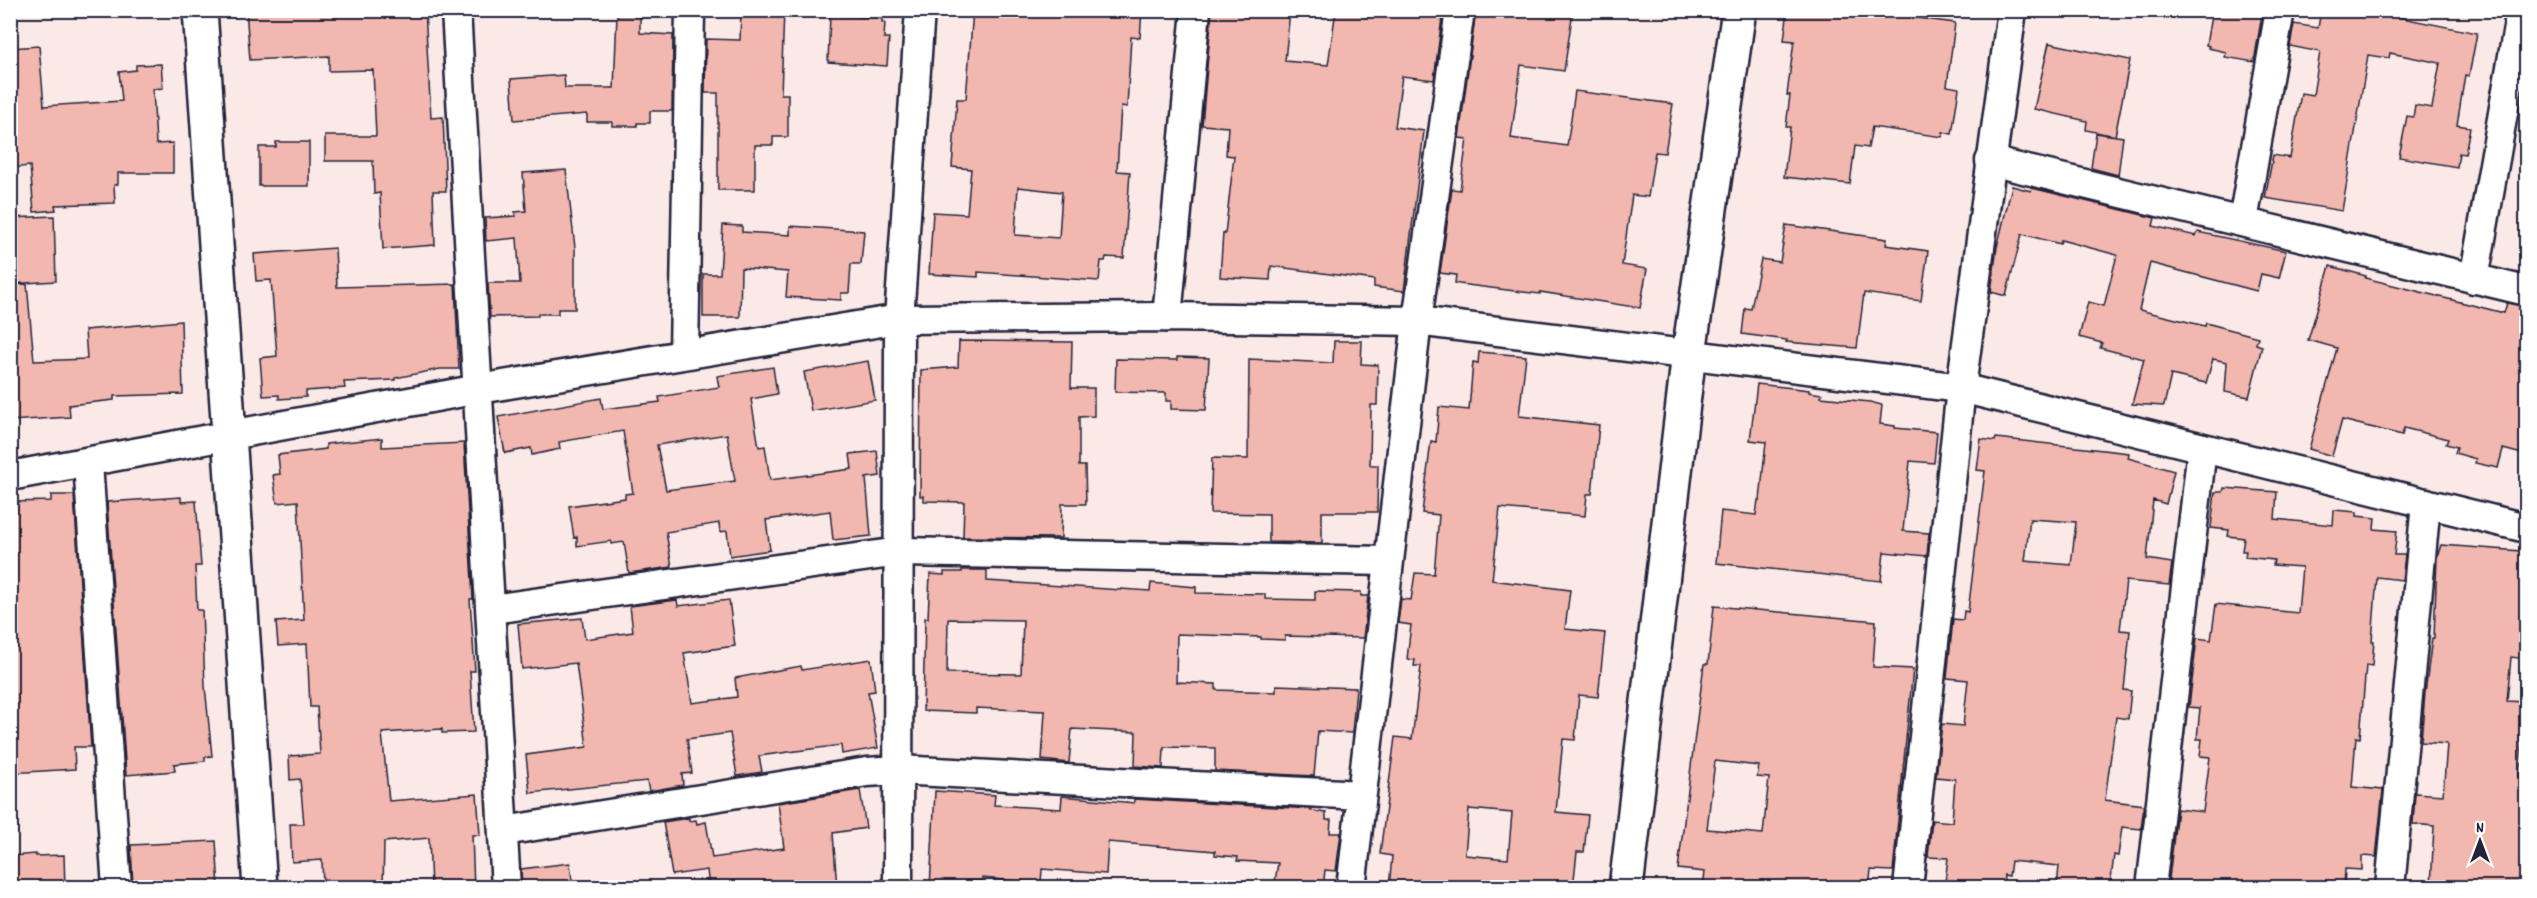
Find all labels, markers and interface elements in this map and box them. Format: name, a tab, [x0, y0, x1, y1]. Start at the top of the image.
north arrow	[2450, 811, 2510, 871]
text: N	[2476, 817, 2484, 840]

